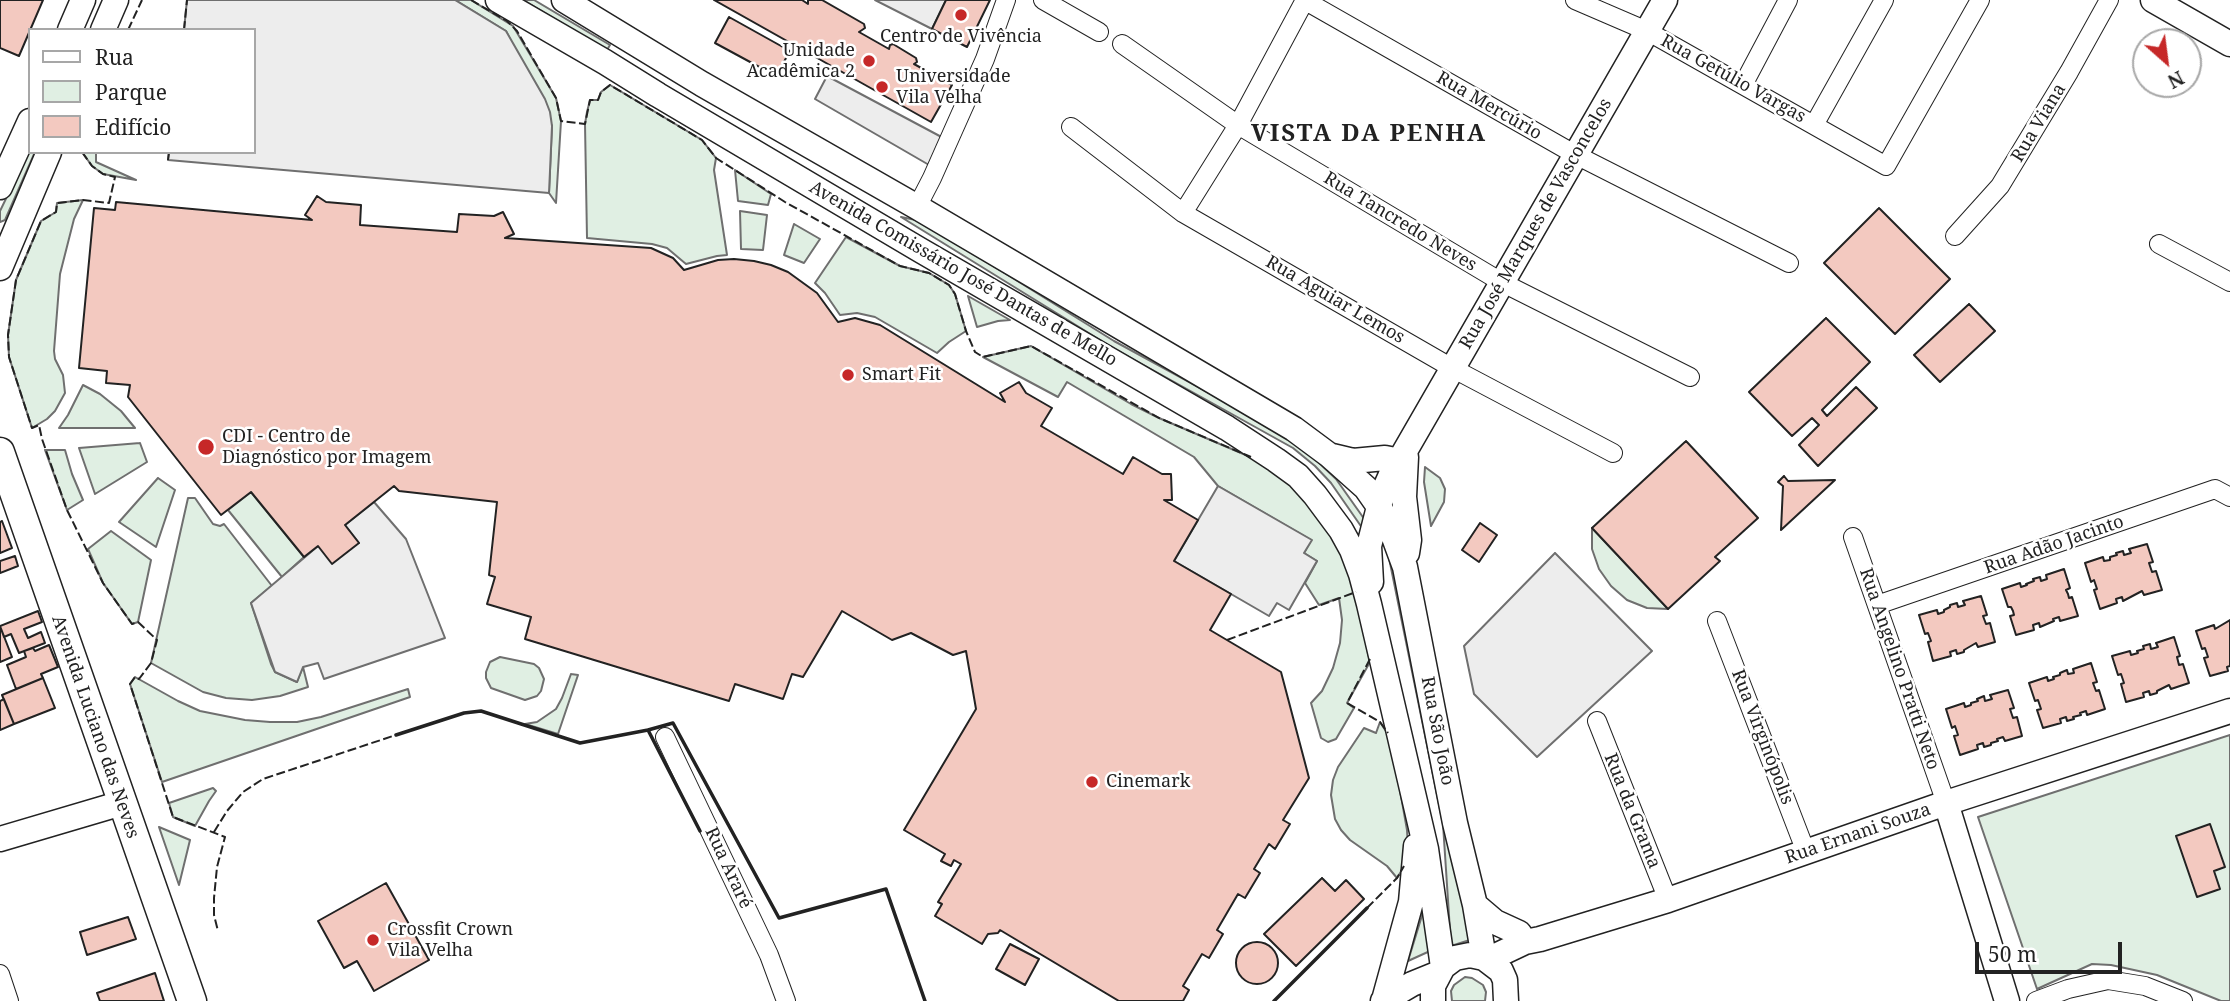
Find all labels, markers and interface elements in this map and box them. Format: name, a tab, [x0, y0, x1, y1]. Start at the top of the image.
marker: Centro de Vivência	[953, 7, 969, 23]
place label: Centro de Vivência	[880, 26, 1042, 48]
legend	[28, 28, 256, 154]
north arrow	[2132, 28, 2202, 98]
street label: Rua Getúlio Vargas	[1657, 30, 1809, 128]
place label: Unidade Acadêmica 2	[746, 40, 855, 82]
text: Rua	[95, 43, 134, 71]
marker: Unidade Acadêmica 2	[861, 53, 877, 69]
text: N	[2163, 65, 2189, 95]
place label: Universidade Vila Velha	[896, 66, 1011, 108]
street label: Rua Mercúrio	[1433, 67, 1545, 145]
text: Parque	[95, 78, 167, 106]
marker: Universidade Vila Velha	[874, 79, 890, 95]
street label: Rua Viana	[2007, 80, 2071, 166]
street label: Rua José Marques de Vasconcelos	[1455, 95, 1617, 353]
text: Edifício	[95, 113, 171, 141]
district label: VISTA DA PENHA	[1253, 120, 1485, 148]
street label: Rua Tancredo Neves	[1319, 168, 1481, 276]
street label: Avenida Comissário José Dantas de Mello	[805, 177, 1121, 371]
street label: Rua Aguiar Lemos	[1262, 251, 1408, 349]
place label: Smart Fit	[862, 364, 941, 386]
marker: Smart Fit	[840, 367, 856, 383]
place label: CDI - Centro de Diagnóstico por Imagem	[222, 426, 431, 468]
marker: CDI - Centro de Diagnóstico por Imagem	[196, 437, 216, 457]
street label: Rua Adão Jacinto	[1981, 511, 2127, 579]
street label: Rua Angelino Pratti Neto	[1854, 565, 1944, 773]
street label: Avenida Luciano das Neves	[47, 613, 143, 841]
street label: Rua Virginópolis	[1726, 666, 1798, 808]
street label: Rua São João	[1416, 675, 1458, 787]
street label: Rua da Grama	[1599, 750, 1665, 872]
place label: Cinemark	[1106, 771, 1190, 793]
marker: Cinemark	[1084, 774, 1100, 790]
street label: Rua Ernani Souza	[1782, 799, 1934, 869]
street label: Rua Araré	[700, 824, 756, 912]
place label: Crossfit Crown Vila Velha	[387, 919, 513, 962]
scale bar	[1978, 928, 2125, 972]
marker: Crossfit Crown Vila Velha	[365, 932, 381, 948]
text: 50 m	[1988, 940, 2037, 968]

